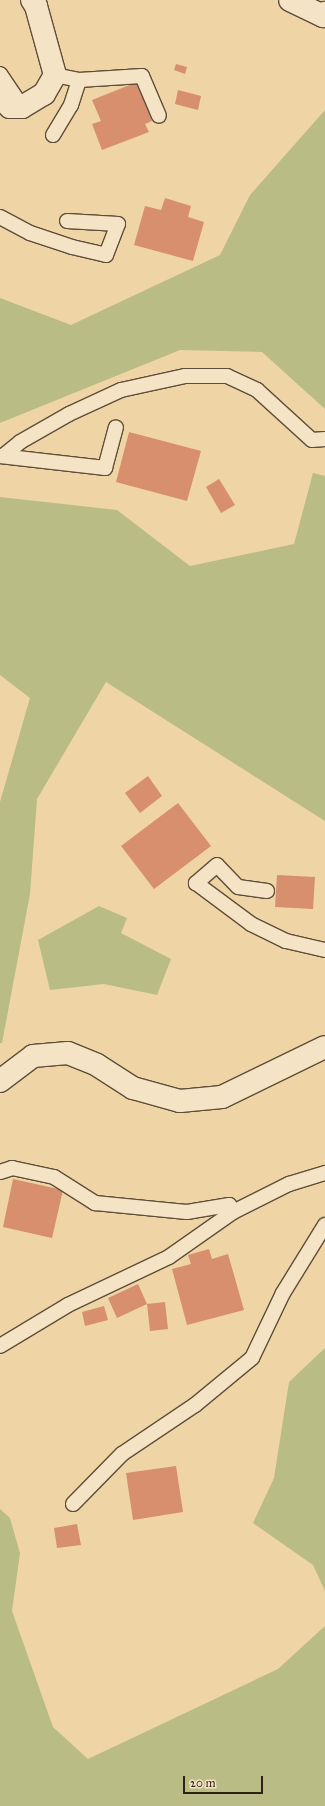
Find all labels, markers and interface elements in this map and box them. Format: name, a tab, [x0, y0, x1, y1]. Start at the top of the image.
scale bar	[185, 1768, 265, 1794]
text: 20 m	[190, 1776, 216, 1790]

